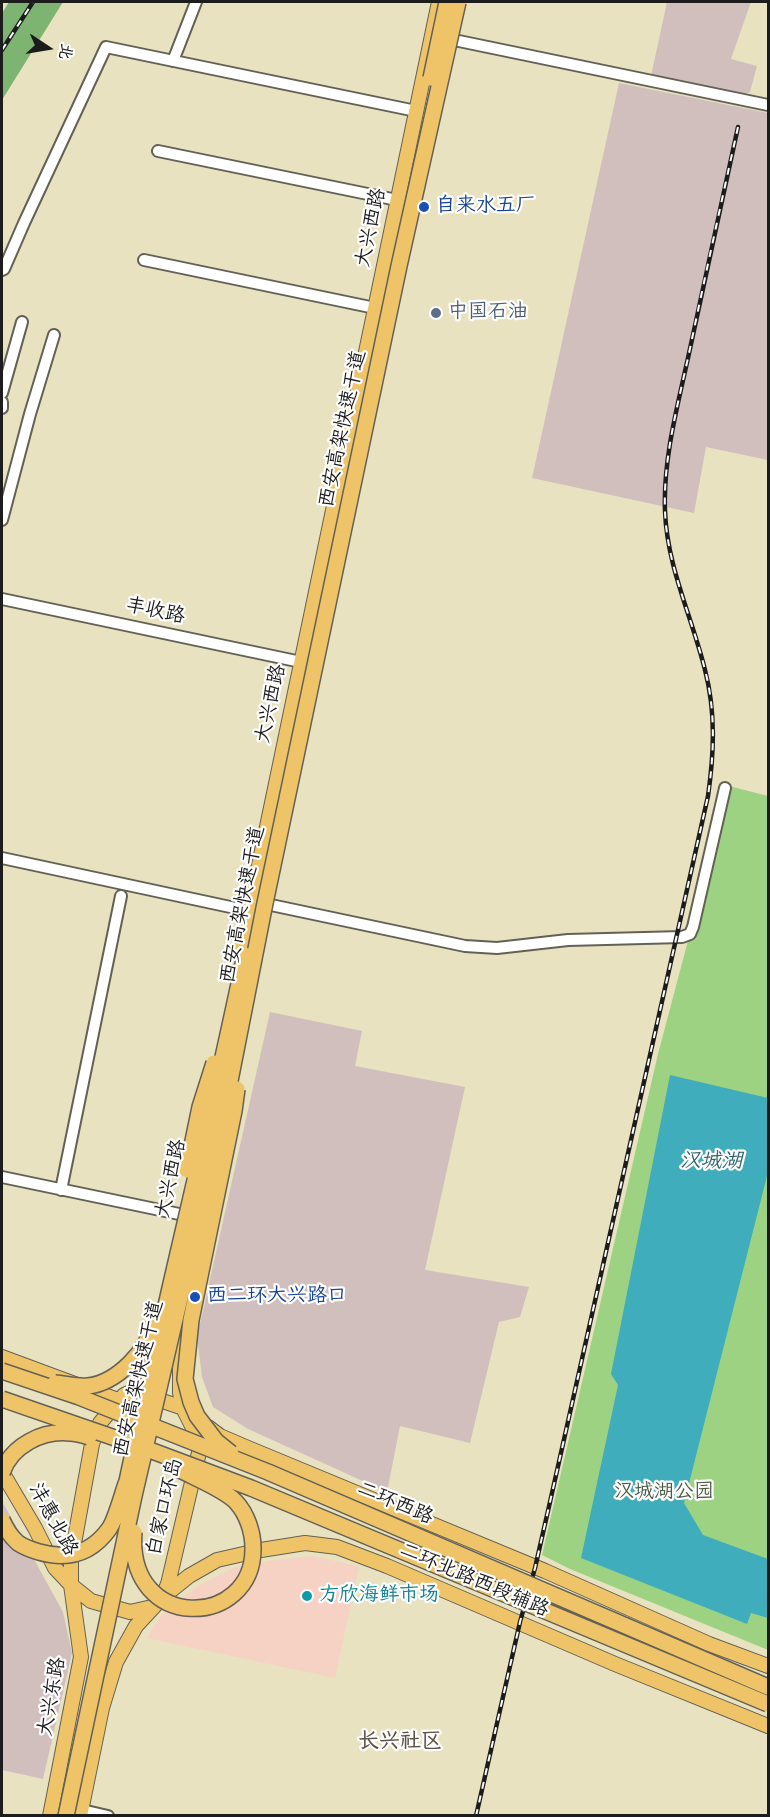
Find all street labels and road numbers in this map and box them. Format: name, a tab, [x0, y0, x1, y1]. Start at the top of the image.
street label: 大兴西路	[352, 186, 392, 270]
street label: 西安高架快速干道	[316, 348, 372, 510]
street label: 丰收路	[123, 594, 187, 630]
street label: 大兴西路	[252, 662, 292, 746]
street label: 西安高架快速干道	[217, 824, 271, 986]
street label: 大兴西路	[152, 1137, 192, 1221]
street label: 西安高架快速干道	[110, 1298, 170, 1460]
street label: 白家口环岛	[143, 1456, 189, 1558]
street label: 二环西路	[353, 1477, 437, 1531]
street label: 沣惠北路	[22, 1479, 82, 1561]
street label: 二环北路西段辅路	[396, 1539, 552, 1623]
street label: 大兴东路	[34, 1656, 72, 1738]

